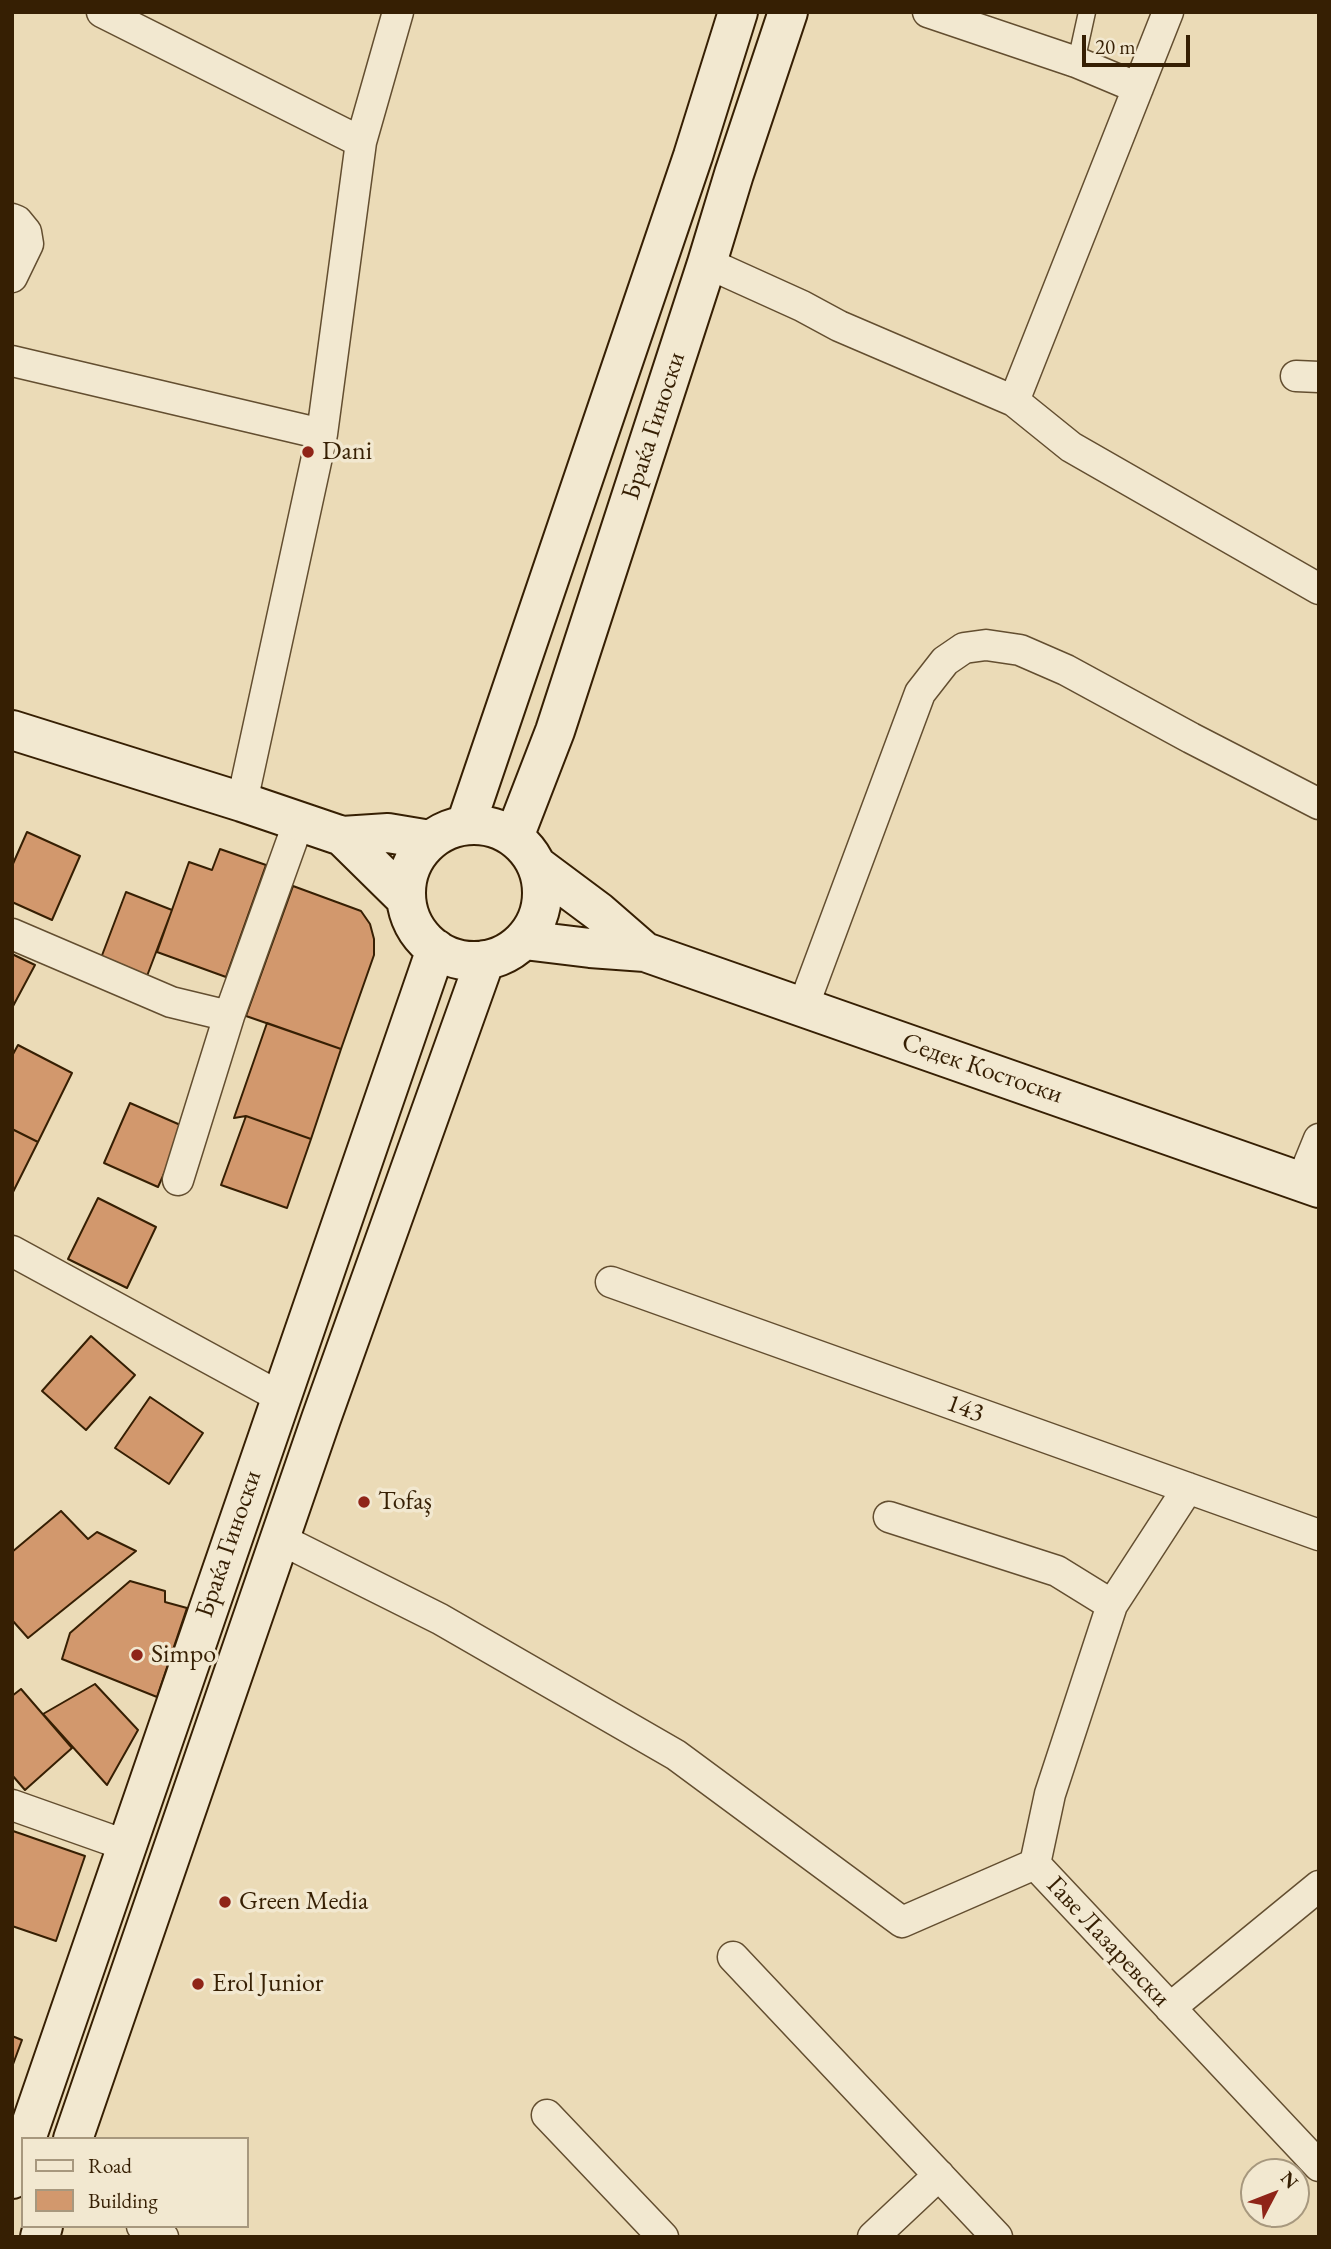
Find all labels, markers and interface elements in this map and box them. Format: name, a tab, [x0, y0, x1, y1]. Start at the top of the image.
scale bar	[1086, 21, 1194, 65]
text: 20 m	[1095, 33, 1136, 60]
street label: Браќа Гиноски	[615, 348, 693, 504]
place label: Dani	[322, 436, 372, 468]
marker: Dani	[300, 444, 316, 460]
street label: Седек Костоски	[897, 1027, 1067, 1111]
street label: 143	[942, 1388, 988, 1430]
street label: Браќа Гиноски	[189, 1466, 269, 1622]
place label: Tofaş	[378, 1486, 432, 1518]
marker: Tofaş	[356, 1494, 372, 1510]
place label: Simpo	[151, 1639, 216, 1671]
marker: Simpo	[129, 1647, 145, 1663]
street label: Гаве Лазаревски	[1040, 1870, 1176, 2014]
place label: Green Media	[239, 1886, 368, 1918]
marker: Green Media	[217, 1894, 233, 1910]
place label: Erol Junior	[212, 1968, 323, 2000]
marker: Erol Junior	[190, 1976, 206, 1992]
legend	[21, 2137, 248, 2228]
text: Road	[88, 2152, 132, 2179]
north arrow	[1240, 2158, 1310, 2228]
text: N	[1275, 2166, 1304, 2194]
text: Building	[88, 2187, 158, 2214]

